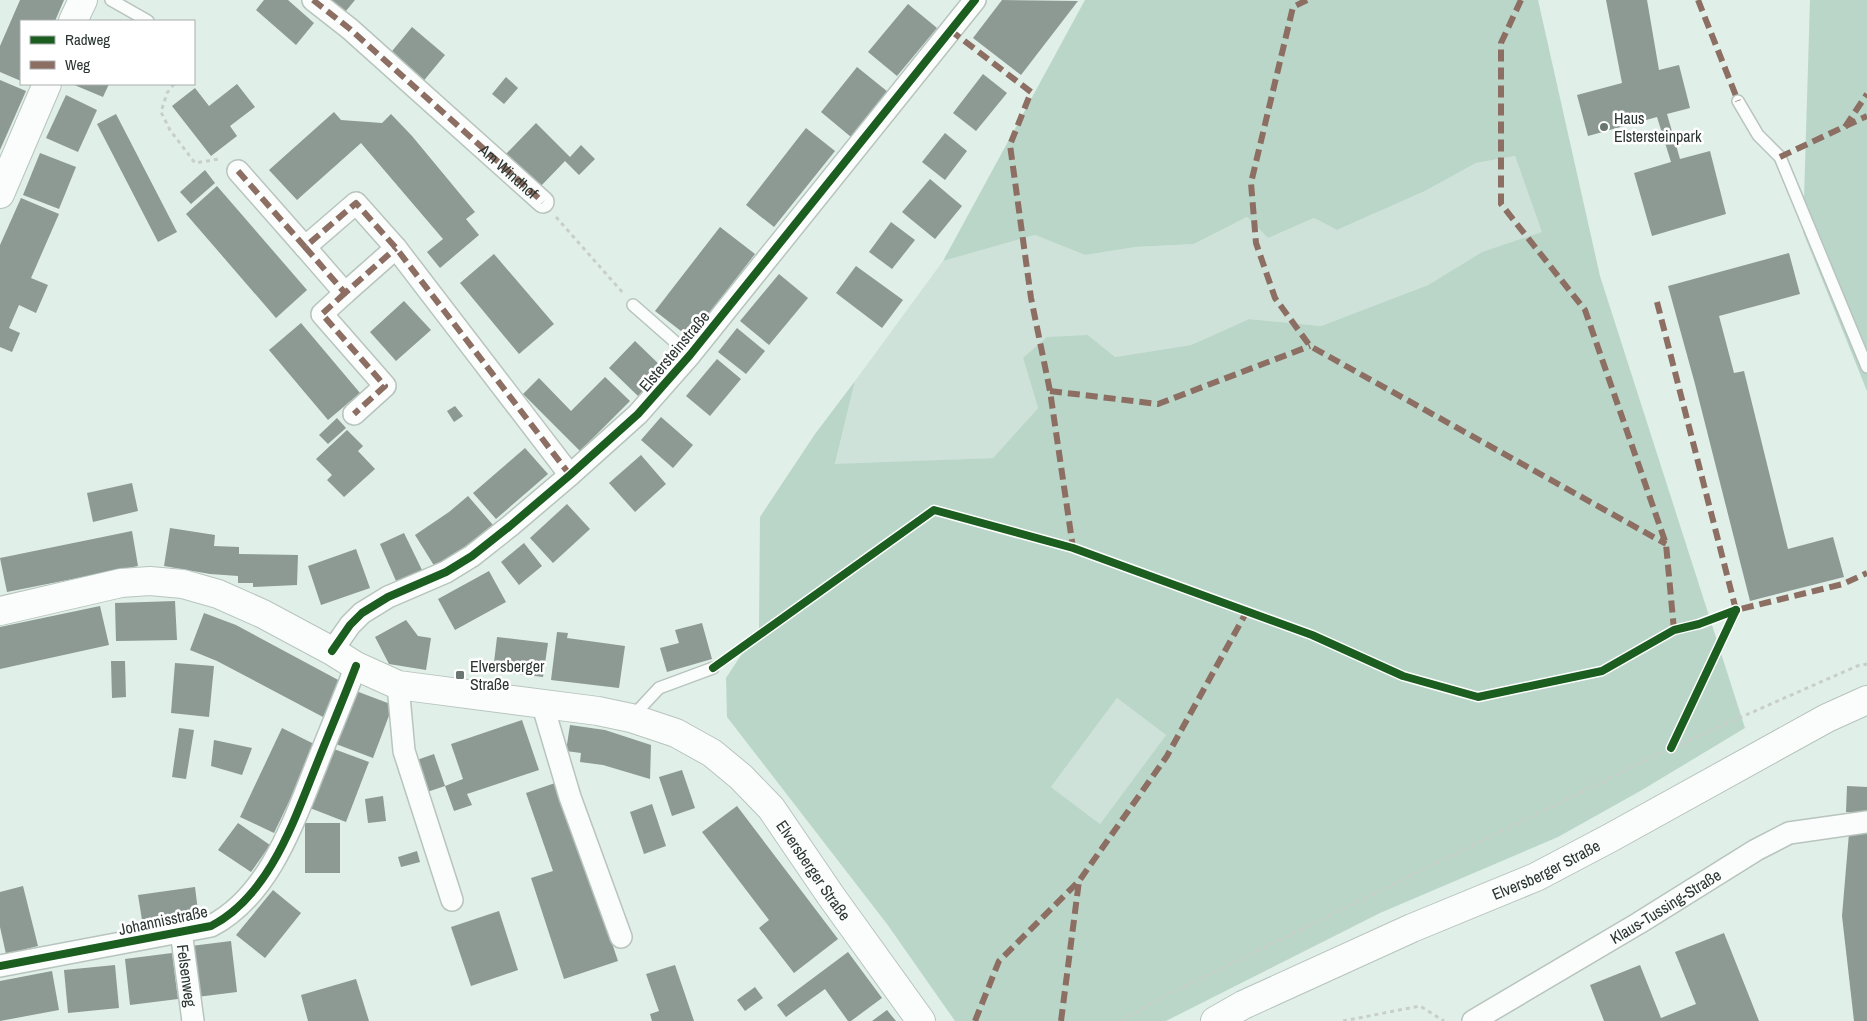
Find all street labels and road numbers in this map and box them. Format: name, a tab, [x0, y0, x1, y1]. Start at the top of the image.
street label: Am Windhof	[474, 138, 543, 204]
street label: Elstersteinstraße	[634, 306, 714, 396]
street label: Elversberger Straße	[771, 816, 856, 925]
street label: Elversberger Straße	[1489, 834, 1604, 905]
street label: Klaus-Tussing-Straße	[1606, 864, 1725, 949]
street label: Johannisstraße	[116, 900, 210, 940]
street label: Felsenweg	[172, 943, 202, 1009]

